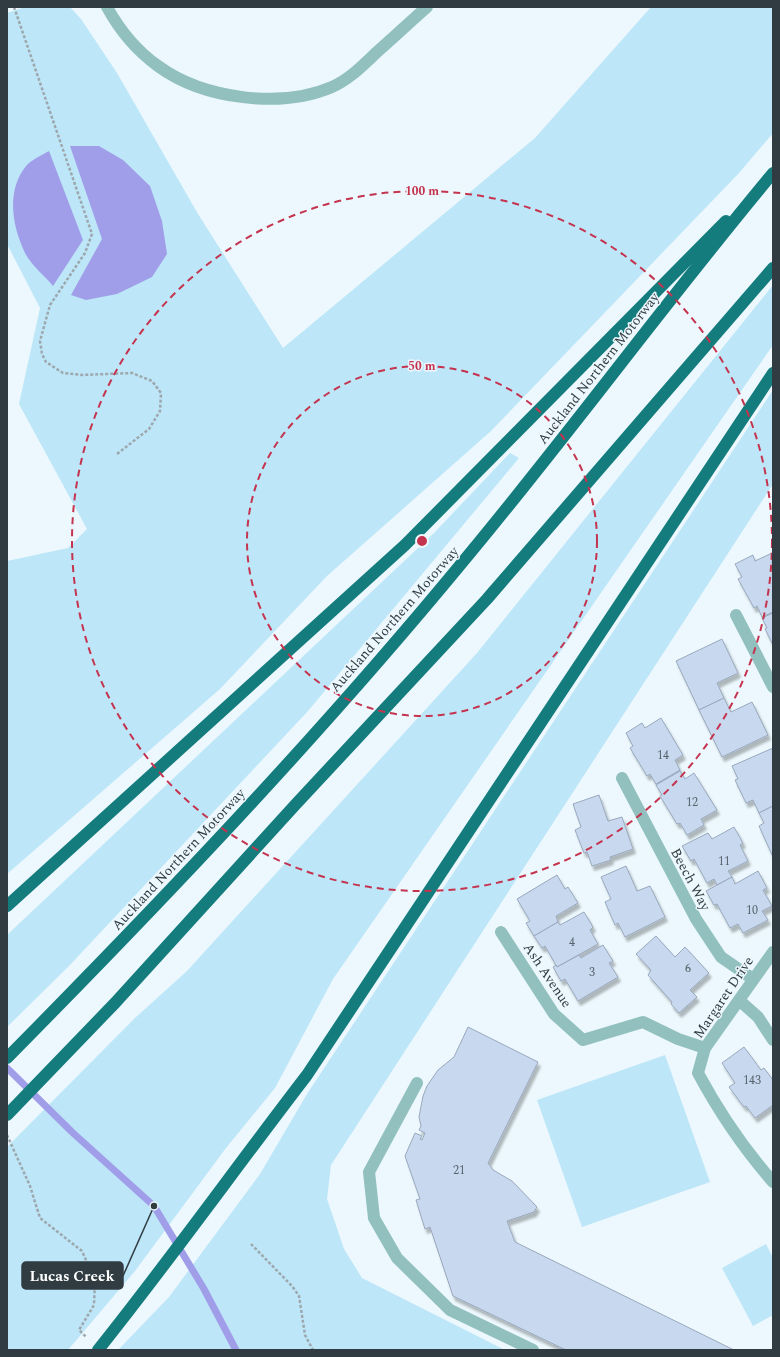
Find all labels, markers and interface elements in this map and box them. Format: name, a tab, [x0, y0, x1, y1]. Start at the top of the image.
text: 100 m	[405, 182, 439, 201]
street label: Auckland Northern Motorway	[532, 287, 665, 449]
text: 50 m	[408, 357, 436, 376]
centre of rings	[415, 534, 429, 548]
street label: Auckland Northern Motorway	[325, 541, 465, 697]
house number: 14	[657, 746, 669, 765]
street label: Auckland Northern Motorway	[107, 783, 251, 935]
house number: 12	[686, 793, 698, 812]
street label: Beech Way	[665, 844, 716, 915]
house number: 11	[718, 852, 730, 871]
house number: 10	[746, 901, 758, 920]
house number: 4	[569, 933, 575, 952]
street label: Ash Avenue	[518, 939, 577, 1012]
street label: Margaret Drive	[688, 952, 759, 1043]
house number: 6	[685, 959, 691, 978]
house number: 3	[589, 963, 595, 982]
house number: 143	[743, 1071, 761, 1090]
house number: 21	[453, 1161, 465, 1180]
callout: Lucas Creek	[22, 1262, 123, 1289]
text: Lucas Creek	[29, 1265, 115, 1288]

